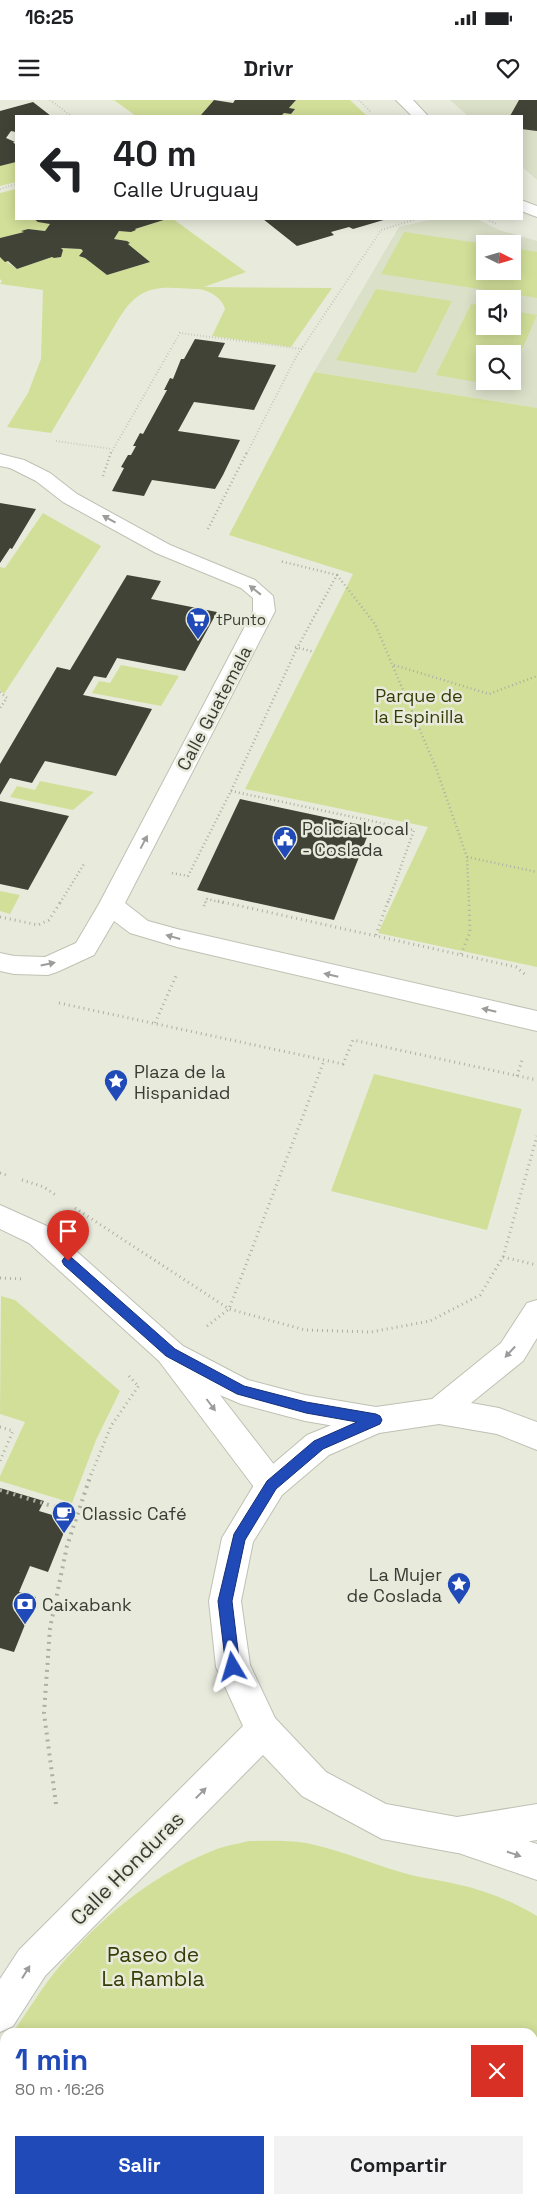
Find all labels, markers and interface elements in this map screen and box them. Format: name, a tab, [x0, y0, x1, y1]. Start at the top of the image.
text: 16:25	[25, 5, 74, 30]
icon: menu	[15, 54, 43, 82]
text: Drivr	[244, 54, 293, 82]
icon: heart	[494, 54, 522, 82]
text: 40 m	[113, 132, 197, 176]
icon: left	[30, 135, 95, 200]
text: Calle Uruguay	[113, 175, 259, 203]
north arrow	[476, 235, 521, 280]
map controls	[476, 235, 521, 390]
button: sound	[476, 290, 521, 335]
button: search	[476, 345, 521, 390]
one-way arrow	[103, 515, 116, 524]
one-way arrow	[249, 585, 262, 595]
supermarket icon: tPunto	[185, 606, 211, 640]
place label: tPunto	[216, 610, 266, 629]
street label: Calle Guatemala	[171, 642, 257, 774]
park label: Parque de la Espinilla	[374, 684, 464, 728]
place label: Policía Local - Coslada	[302, 817, 409, 861]
public building icon: Policía Local - Coslada	[272, 825, 298, 859]
one-way arrow	[140, 835, 148, 849]
one-way arrow	[165, 932, 180, 940]
one-way arrow	[40, 960, 56, 968]
one-way arrow	[323, 971, 338, 979]
one-way arrow	[482, 1006, 497, 1014]
place label: Plaza de la Hispanidad	[134, 1060, 230, 1104]
place icon: Plaza de la Hispanidad	[103, 1068, 129, 1102]
pin	[47, 1210, 89, 1261]
icon: arrive	[54, 1217, 82, 1245]
one-way arrow	[504, 1346, 516, 1358]
one-way arrow	[206, 1398, 216, 1412]
cafe icon: Classic Café	[51, 1500, 77, 1534]
place label: Classic Café	[82, 1502, 187, 1525]
place label: La Mujer de Coslada	[347, 1563, 442, 1607]
place icon: La Mujer de Coslada	[446, 1571, 472, 1605]
bank icon: Caixabank	[12, 1591, 38, 1625]
place label: Caixabank	[42, 1593, 132, 1616]
position arrow	[206, 1640, 258, 1692]
one-way arrow	[194, 1788, 206, 1800]
street label: Calle Honduras	[64, 1805, 190, 1931]
one-way arrow	[506, 1851, 521, 1858]
park label: Paseo de La Rambla	[101, 1941, 205, 1992]
one-way arrow	[21, 1965, 31, 1979]
text: 1 min	[15, 2040, 88, 2079]
button: close	[471, 2045, 523, 2097]
text: 80 m · 16:26	[15, 2079, 104, 2100]
button: Salir	[15, 2136, 264, 2194]
button: Compartir	[274, 2136, 523, 2194]

